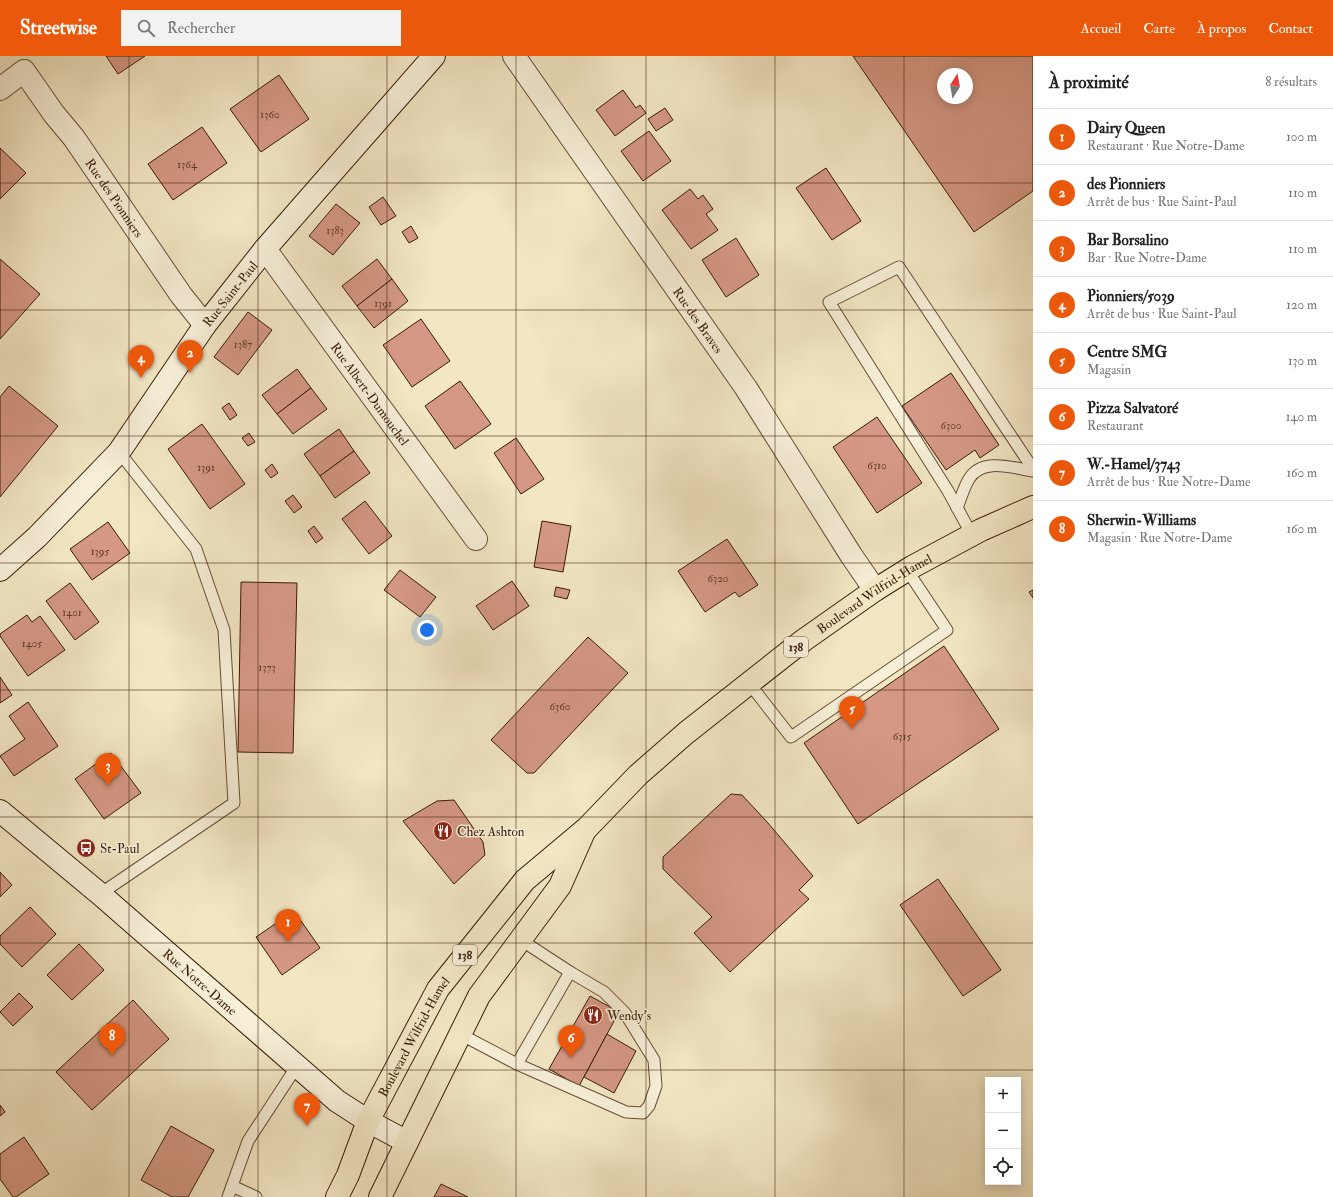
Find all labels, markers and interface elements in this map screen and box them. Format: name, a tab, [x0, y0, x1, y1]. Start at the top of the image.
search box	[121, 10, 401, 46]
text: Streetwise	[20, 16, 97, 40]
icon: search	[135, 17, 157, 39]
text: Rechercher	[167, 19, 235, 38]
text: Accueil	[1081, 20, 1121, 37]
text: Carte	[1143, 20, 1175, 37]
text: À propos	[1197, 20, 1246, 37]
text: Contact	[1268, 20, 1313, 37]
north arrow	[937, 68, 973, 104]
text: À proximité	[1049, 72, 1129, 93]
text: 8 résultats	[1265, 74, 1317, 90]
house number: 1360	[260, 108, 280, 121]
text: Dairy Queen	[1087, 119, 1165, 138]
text: 1	[1060, 129, 1064, 145]
text: 100 m	[1286, 129, 1317, 145]
text: Restaurant · Rue Notre-Dame	[1087, 138, 1244, 154]
street label: Rue des Pionniers	[81, 156, 147, 241]
house number: 1364	[177, 158, 198, 171]
text: des Pionniers	[1087, 175, 1165, 194]
text: 2	[1059, 185, 1065, 201]
text: 110 m	[1288, 185, 1317, 201]
text: Arrêt de bus · Rue Saint-Paul	[1087, 194, 1237, 210]
house number: 1383	[326, 224, 344, 237]
text: Bar Borsalino	[1087, 231, 1168, 250]
text: 3	[1060, 241, 1065, 257]
text: 110 m	[1288, 241, 1317, 257]
text: Bar · Rue Notre-Dame	[1087, 250, 1207, 266]
street label: Rue Saint-Paul	[200, 258, 262, 330]
street label: Rue des Braves	[669, 284, 727, 357]
text: Pionniers/5039	[1087, 287, 1175, 306]
house number: 1391	[374, 297, 392, 310]
text: 4	[1058, 297, 1066, 313]
text: 120 m	[1286, 297, 1317, 313]
text: Arrêt de bus · Rue Saint-Paul	[1087, 306, 1237, 322]
house number: 1387	[234, 338, 252, 351]
pin: 2	[177, 340, 203, 373]
street label: Rue Albert-Dumouchel	[327, 340, 413, 449]
text: Centre SMG	[1087, 343, 1167, 362]
pin: 4	[128, 345, 154, 378]
text: 5	[1059, 353, 1065, 369]
text: 130 m	[1288, 353, 1317, 369]
text: Magasin	[1087, 362, 1131, 378]
text: Pizza Salvatoré	[1087, 399, 1178, 418]
text: 6	[1059, 409, 1065, 425]
text: 140 m	[1286, 409, 1317, 425]
text: Restaurant	[1087, 418, 1143, 434]
house number: 6300	[940, 419, 962, 432]
text: W.-Hamel/3743	[1087, 455, 1181, 474]
house number: 6310	[867, 459, 887, 472]
house number: 1391	[197, 461, 215, 474]
text: 7	[1059, 465, 1065, 481]
text: 160 m	[1286, 465, 1317, 481]
text: Arrêt de bus · Rue Notre-Dame	[1087, 474, 1250, 490]
text: Sherwin-Williams	[1087, 511, 1196, 530]
text: 8	[1059, 521, 1065, 537]
text: 160 m	[1286, 521, 1317, 537]
text: Magasin · Rue Notre-Dame	[1087, 530, 1232, 546]
house number: 1395	[91, 545, 109, 558]
street label: Boulevard Wilfrid-Hamel	[814, 550, 936, 637]
house number: 6320	[708, 572, 729, 585]
house number: 1401	[62, 606, 82, 619]
your location	[417, 620, 437, 640]
house number: 1405	[22, 637, 42, 650]
road number: 138	[784, 637, 808, 657]
house number: 1373	[258, 661, 276, 674]
pin: 5	[839, 696, 865, 729]
house number: 6360	[550, 700, 571, 713]
house number: 6315	[893, 730, 911, 743]
pin: 3	[95, 753, 121, 786]
restaurant icon: Chez Ashton	[432, 820, 454, 842]
place label: Chez Ashton	[457, 824, 525, 840]
bus stop icon: St-Paul	[75, 837, 97, 859]
place label: St-Paul	[100, 841, 140, 857]
pin: 1	[275, 909, 301, 942]
road number: 138	[453, 945, 477, 965]
street label: Rue Notre-Dame	[159, 946, 240, 1019]
street label: Boulevard Wilfrid-Hamel	[375, 973, 454, 1100]
restaurant icon: Wendy's	[582, 1004, 604, 1026]
place label: Wendy's	[606, 1008, 652, 1025]
pin: 8	[99, 1023, 125, 1056]
pin: 6	[558, 1025, 584, 1058]
map controls	[985, 1077, 1021, 1185]
button: +	[985, 1077, 1021, 1113]
pin: 7	[294, 1093, 320, 1126]
button: −	[985, 1113, 1021, 1149]
button: locate	[985, 1149, 1021, 1185]

